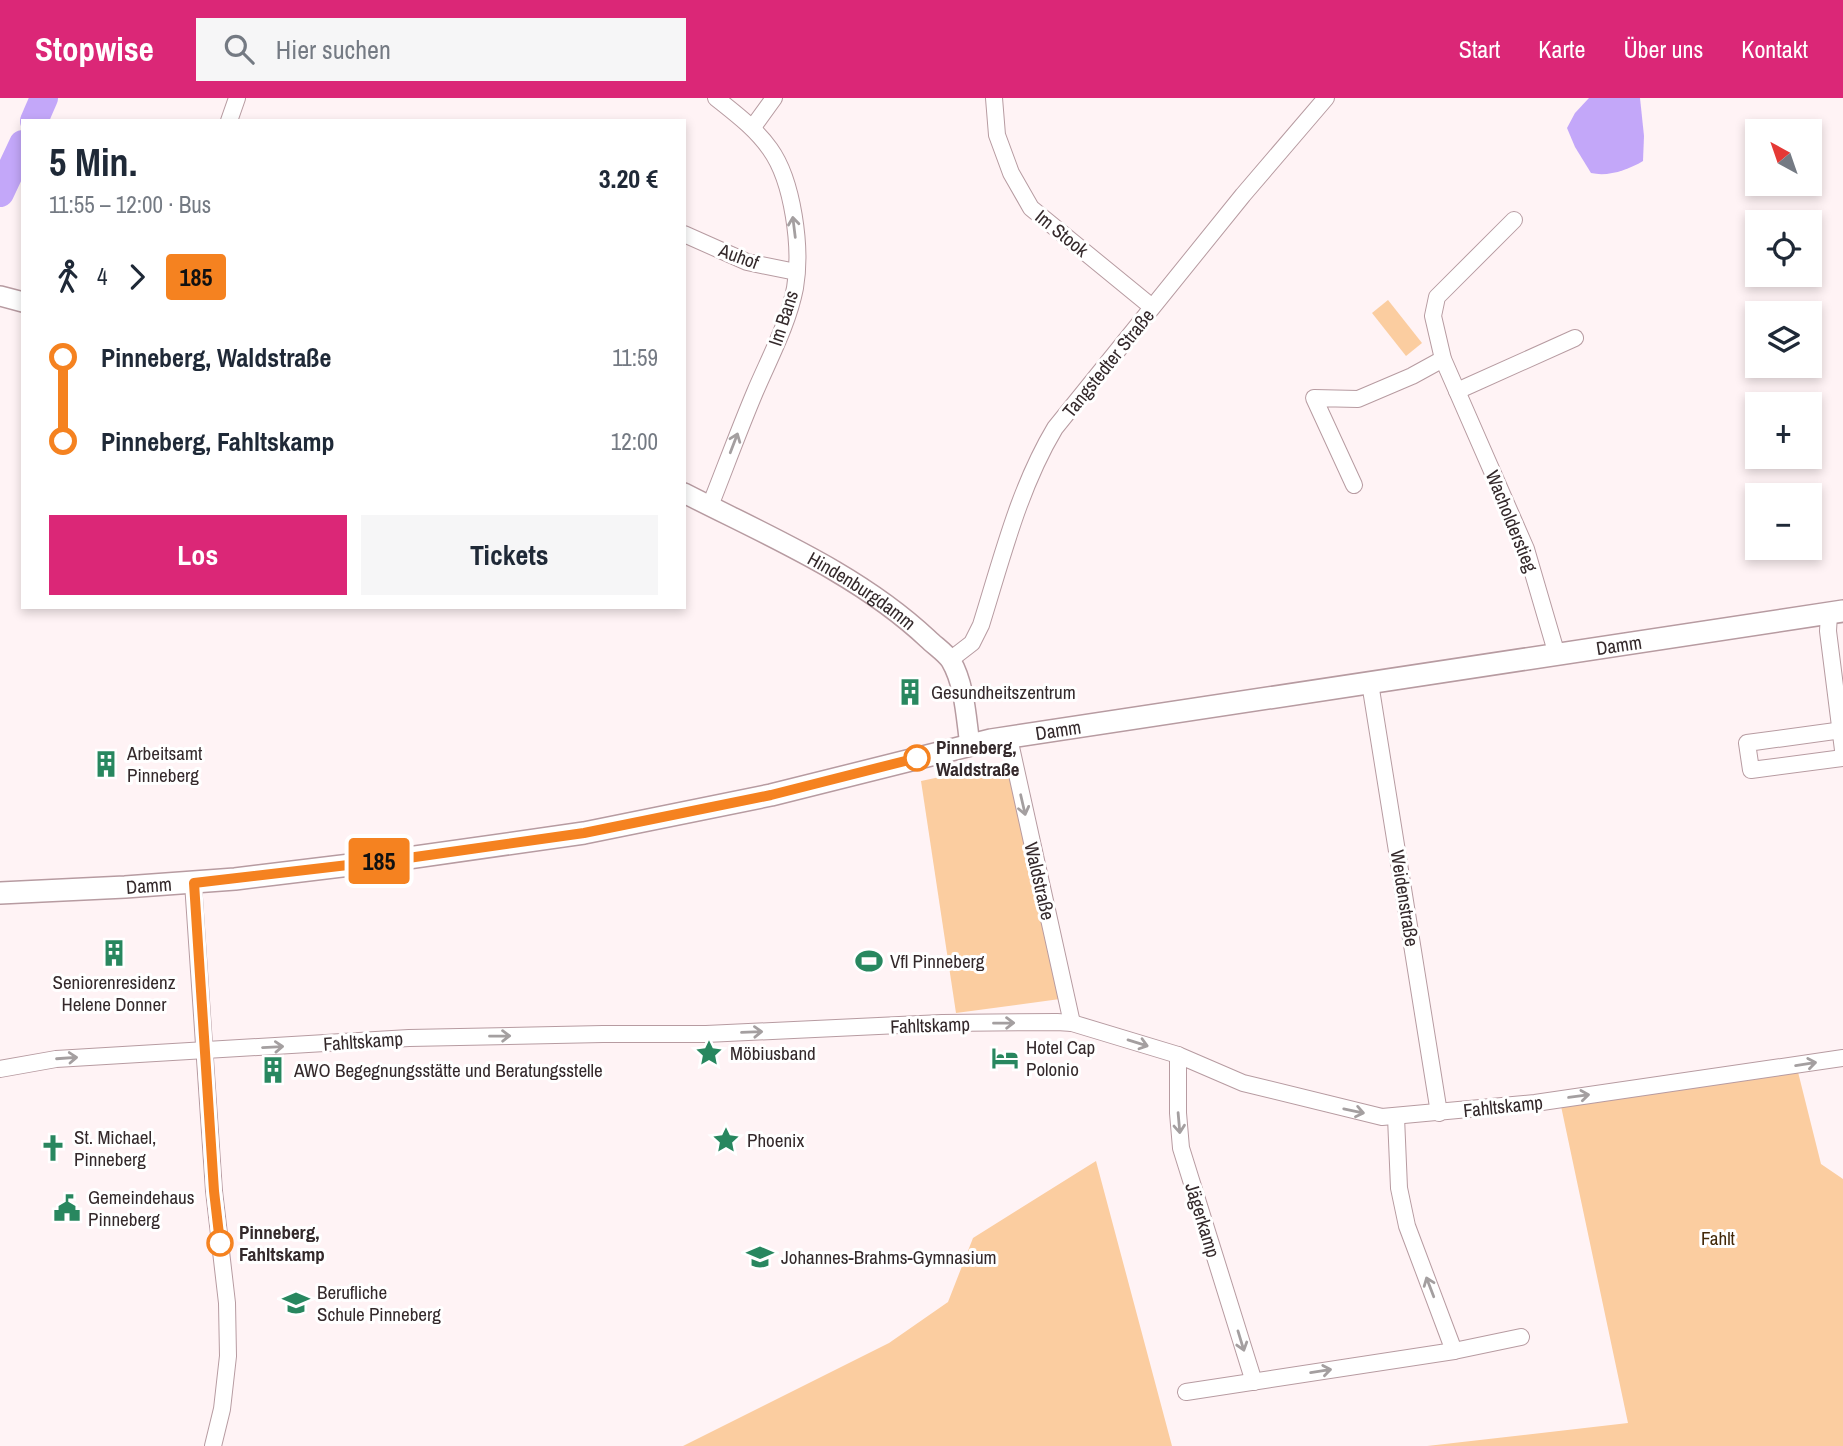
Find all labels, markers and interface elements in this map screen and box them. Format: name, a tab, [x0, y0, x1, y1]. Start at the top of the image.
search box	[196, 18, 686, 81]
text: Stopwise	[35, 27, 154, 71]
icon: search	[220, 30, 258, 68]
text: Hier suchen	[276, 32, 391, 67]
text: Start	[1459, 33, 1500, 65]
text: Karte	[1538, 33, 1585, 65]
text: Über uns	[1623, 33, 1703, 65]
text: Kontakt	[1741, 33, 1808, 65]
north arrow	[1745, 119, 1822, 196]
map controls	[1745, 119, 1822, 560]
text: 5 Min.	[49, 137, 137, 188]
text: 3.20 €	[599, 161, 658, 196]
text: 11:55 – 12:00 · Bus	[49, 189, 211, 220]
street label: Im Stook	[1030, 204, 1094, 263]
button: locate	[1745, 210, 1822, 287]
one-way arrow	[787, 216, 800, 239]
street label: Auhof	[714, 236, 763, 275]
icon: walk	[49, 258, 87, 296]
icon: forward	[118, 258, 156, 296]
text: 4	[97, 261, 108, 292]
text: 185	[180, 261, 212, 293]
street label: Im Bans	[762, 287, 804, 349]
button: layers	[1745, 301, 1822, 378]
street label: Tangstedter Straße	[1056, 303, 1160, 423]
text: Pinneberg, Waldstraße	[101, 340, 331, 375]
text: 11:59	[612, 342, 658, 373]
button: +	[1745, 392, 1822, 469]
text: Pinneberg, Fahltskamp	[101, 424, 335, 459]
text: 12:00	[611, 426, 658, 457]
one-way arrow	[729, 432, 742, 454]
street label: Wacholderstieg	[1480, 466, 1544, 576]
button: −	[1745, 483, 1822, 560]
button: Los	[49, 515, 347, 595]
button: Tickets	[361, 515, 658, 595]
street label: Hindenburgdamm	[803, 545, 921, 636]
street label: Damm	[1594, 629, 1643, 661]
building icon: Gesundheitszentrum	[895, 677, 925, 707]
place label: Gesundheitszentrum	[931, 679, 1076, 705]
street label: Damm	[1034, 714, 1083, 746]
place label: Pinneberg, Waldstraße	[936, 734, 1020, 782]
place label: Arbeitsamt Pinneberg	[126, 740, 203, 788]
marker: Pinneberg, Waldstraße	[904, 745, 930, 771]
building icon: Arbeitsamt Pinneberg	[91, 749, 121, 779]
one-way arrow	[1017, 793, 1030, 816]
line badge: 185	[339, 838, 419, 884]
street label: Waldstraße	[1018, 840, 1062, 922]
text: 185	[363, 845, 395, 877]
street label: Weidenstraße	[1385, 848, 1425, 948]
street label: Damm	[125, 871, 173, 900]
building icon: Seniorenresidenz Helene Donner	[99, 938, 129, 968]
sports icon: Vfl Pinneberg	[854, 946, 884, 976]
place label: Vfl Pinneberg	[890, 948, 985, 974]
place label: Seniorenresidenz Helene Donner	[53, 969, 176, 1017]
street label: Fahltskamp	[890, 1011, 970, 1039]
one-way arrow	[992, 1016, 1015, 1030]
street label: Fahltskamp	[322, 1025, 404, 1057]
one-way arrow	[741, 1026, 764, 1039]
one-way arrow	[489, 1030, 512, 1043]
place label: Hotel Cap Polonio	[1026, 1034, 1095, 1082]
one-way arrow	[1126, 1037, 1148, 1050]
place icon: Möbiusband	[694, 1038, 724, 1068]
one-way arrow	[261, 1040, 284, 1053]
place label: Möbiusband	[730, 1040, 816, 1066]
hotel icon: Hotel Cap Polonio	[990, 1043, 1020, 1073]
one-way arrow	[56, 1051, 78, 1064]
building icon: AWO Begegnungsstätte und Beratungsstelle	[258, 1055, 288, 1085]
place label: AWO Begegnungsstätte und Beratungsstelle	[293, 1057, 603, 1083]
one-way arrow	[1794, 1057, 1817, 1070]
street label: Fahltskamp	[1462, 1089, 1544, 1123]
one-way arrow	[1568, 1090, 1590, 1103]
one-way arrow	[1342, 1105, 1365, 1119]
one-way arrow	[1173, 1111, 1186, 1134]
place label: St. Michael, Pinneberg	[74, 1124, 156, 1172]
place icon: Phoenix	[711, 1125, 741, 1155]
place label: Phoenix	[747, 1127, 804, 1153]
church icon: St. Michael, Pinneberg	[38, 1133, 68, 1163]
street label: Jägerkamp	[1179, 1179, 1227, 1261]
place label: Gemeindehaus Pinneberg	[88, 1184, 195, 1232]
public building icon: Gemeindehaus Pinneberg	[52, 1193, 82, 1223]
place label: Pinneberg, Fahltskamp	[239, 1219, 325, 1267]
park label: Fahlt	[1701, 1225, 1736, 1251]
marker: Pinneberg, Fahltskamp	[207, 1230, 233, 1256]
school or university icon: Johannes-Brahms-Gymnasium	[745, 1242, 775, 1272]
place label: Johannes-Brahms-Gymnasium	[781, 1244, 997, 1270]
one-way arrow	[1422, 1276, 1435, 1298]
place label: Berufliche Schule Pinneberg	[317, 1279, 441, 1327]
school or university icon: Berufliche Schule Pinneberg	[281, 1288, 311, 1318]
one-way arrow	[1236, 1330, 1249, 1352]
one-way arrow	[1309, 1364, 1332, 1377]

